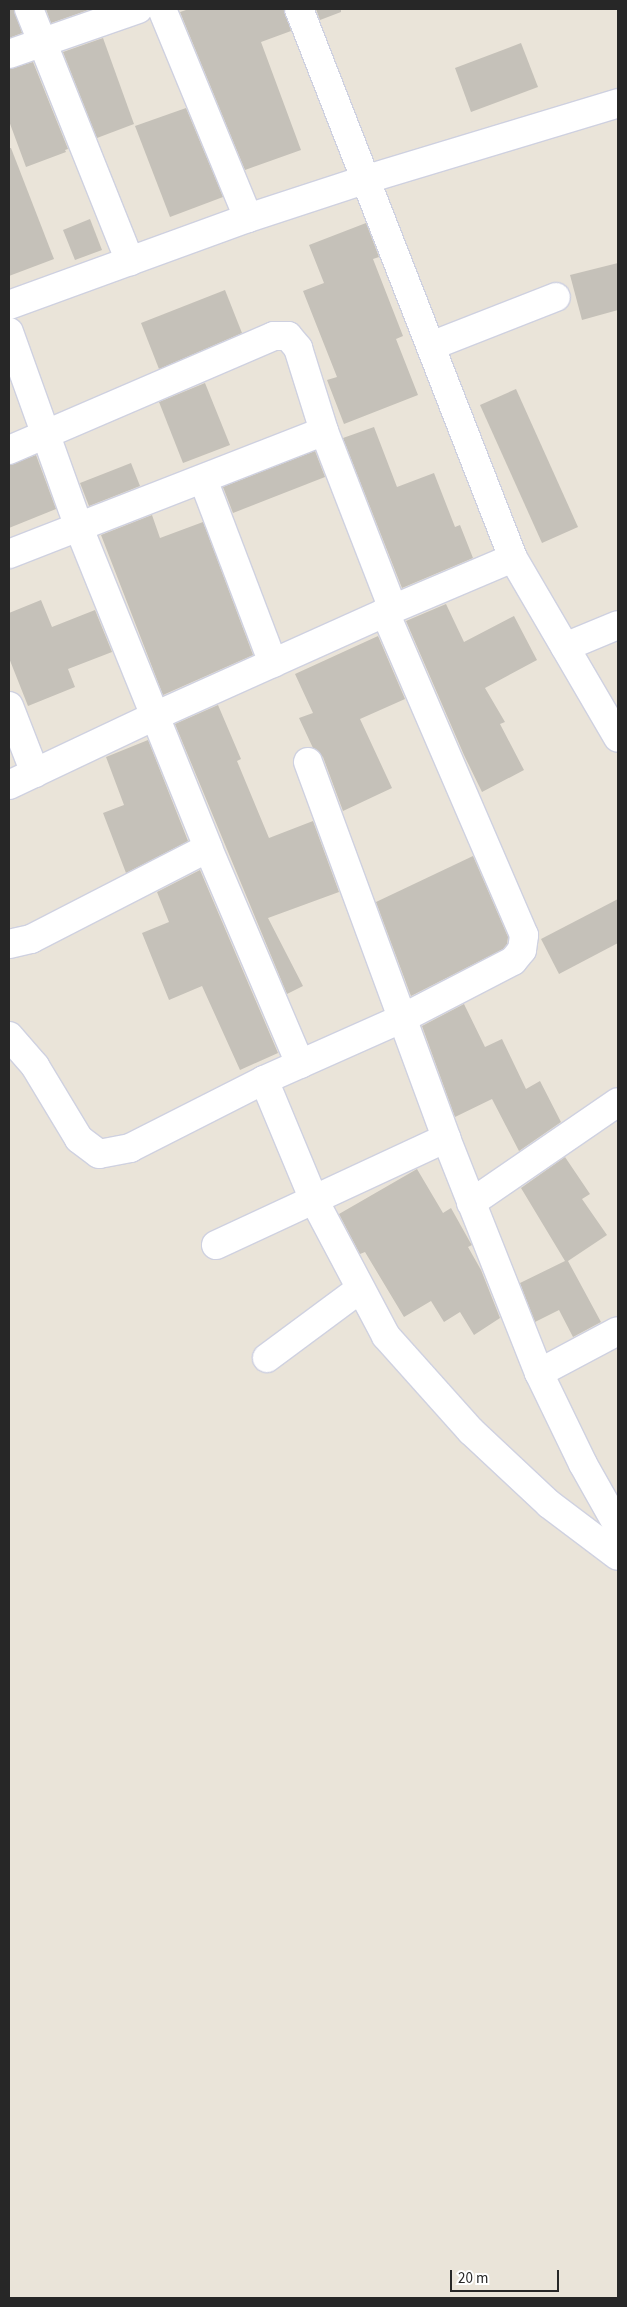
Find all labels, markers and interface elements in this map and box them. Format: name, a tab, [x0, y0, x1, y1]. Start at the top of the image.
scale bar	[452, 2260, 561, 2292]
text: 20 m	[458, 2268, 488, 2289]

